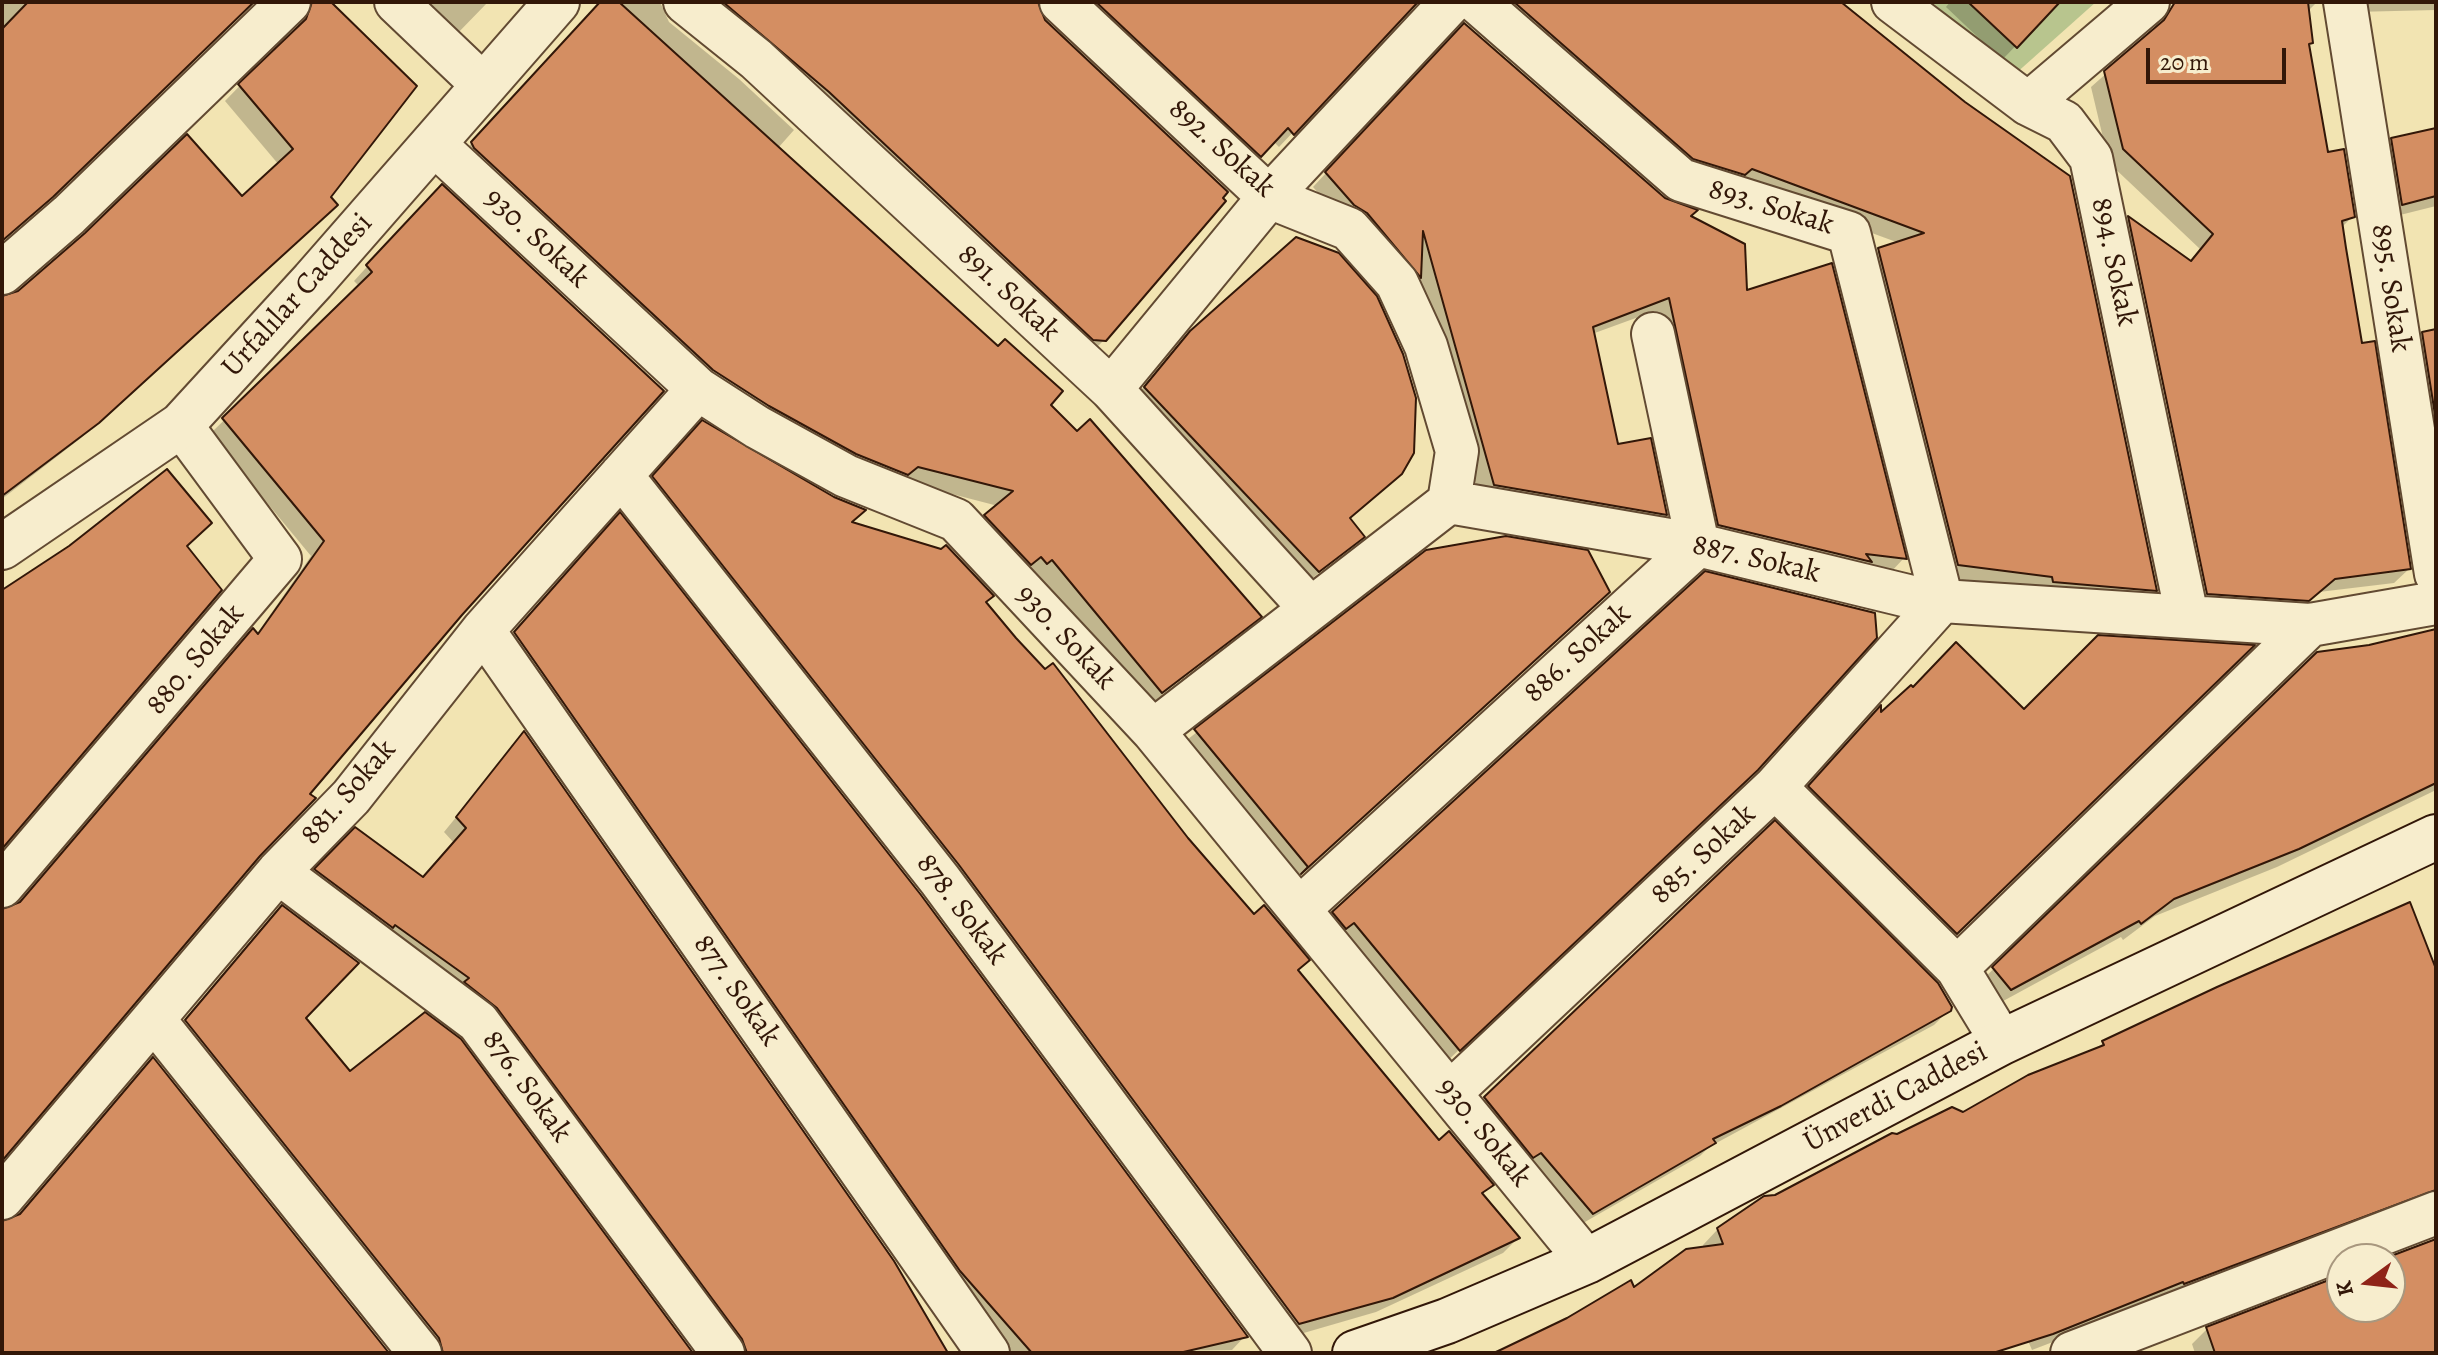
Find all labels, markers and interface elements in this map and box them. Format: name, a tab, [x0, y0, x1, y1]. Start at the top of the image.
scale bar	[2150, 32, 2290, 82]
text: 20 m	[2160, 46, 2209, 78]
street label: 892. Sokak	[1160, 92, 1282, 206]
street label: 893. Sokak	[1704, 172, 1838, 244]
street label: 930. Sokak	[476, 181, 596, 297]
street label: 894. Sokak	[2082, 195, 2144, 329]
street label: Urfalılar Caddesi	[215, 207, 381, 385]
street label: 895. Sokak	[2362, 221, 2418, 355]
street label: 891. Sokak	[949, 238, 1067, 350]
street label: 887. Sokak	[1689, 528, 1823, 592]
street label: 930. Sokak	[1007, 578, 1123, 698]
street label: 880. Sokak	[139, 597, 253, 723]
street label: 886. Sokak	[1517, 597, 1639, 711]
street label: 881. Sokak	[293, 733, 405, 853]
street label: 885. Sokak	[1644, 797, 1764, 913]
street label: 878. Sokak	[907, 847, 1015, 973]
street label: 877. Sokak	[684, 928, 788, 1054]
street label: 876. Sokak	[473, 1024, 579, 1150]
street label: Ünverdi Caddesi	[1798, 1035, 1994, 1161]
street label: 930. Sokak	[1428, 1071, 1538, 1195]
north arrow	[2326, 1243, 2406, 1323]
text: K	[2328, 1278, 2361, 1300]

